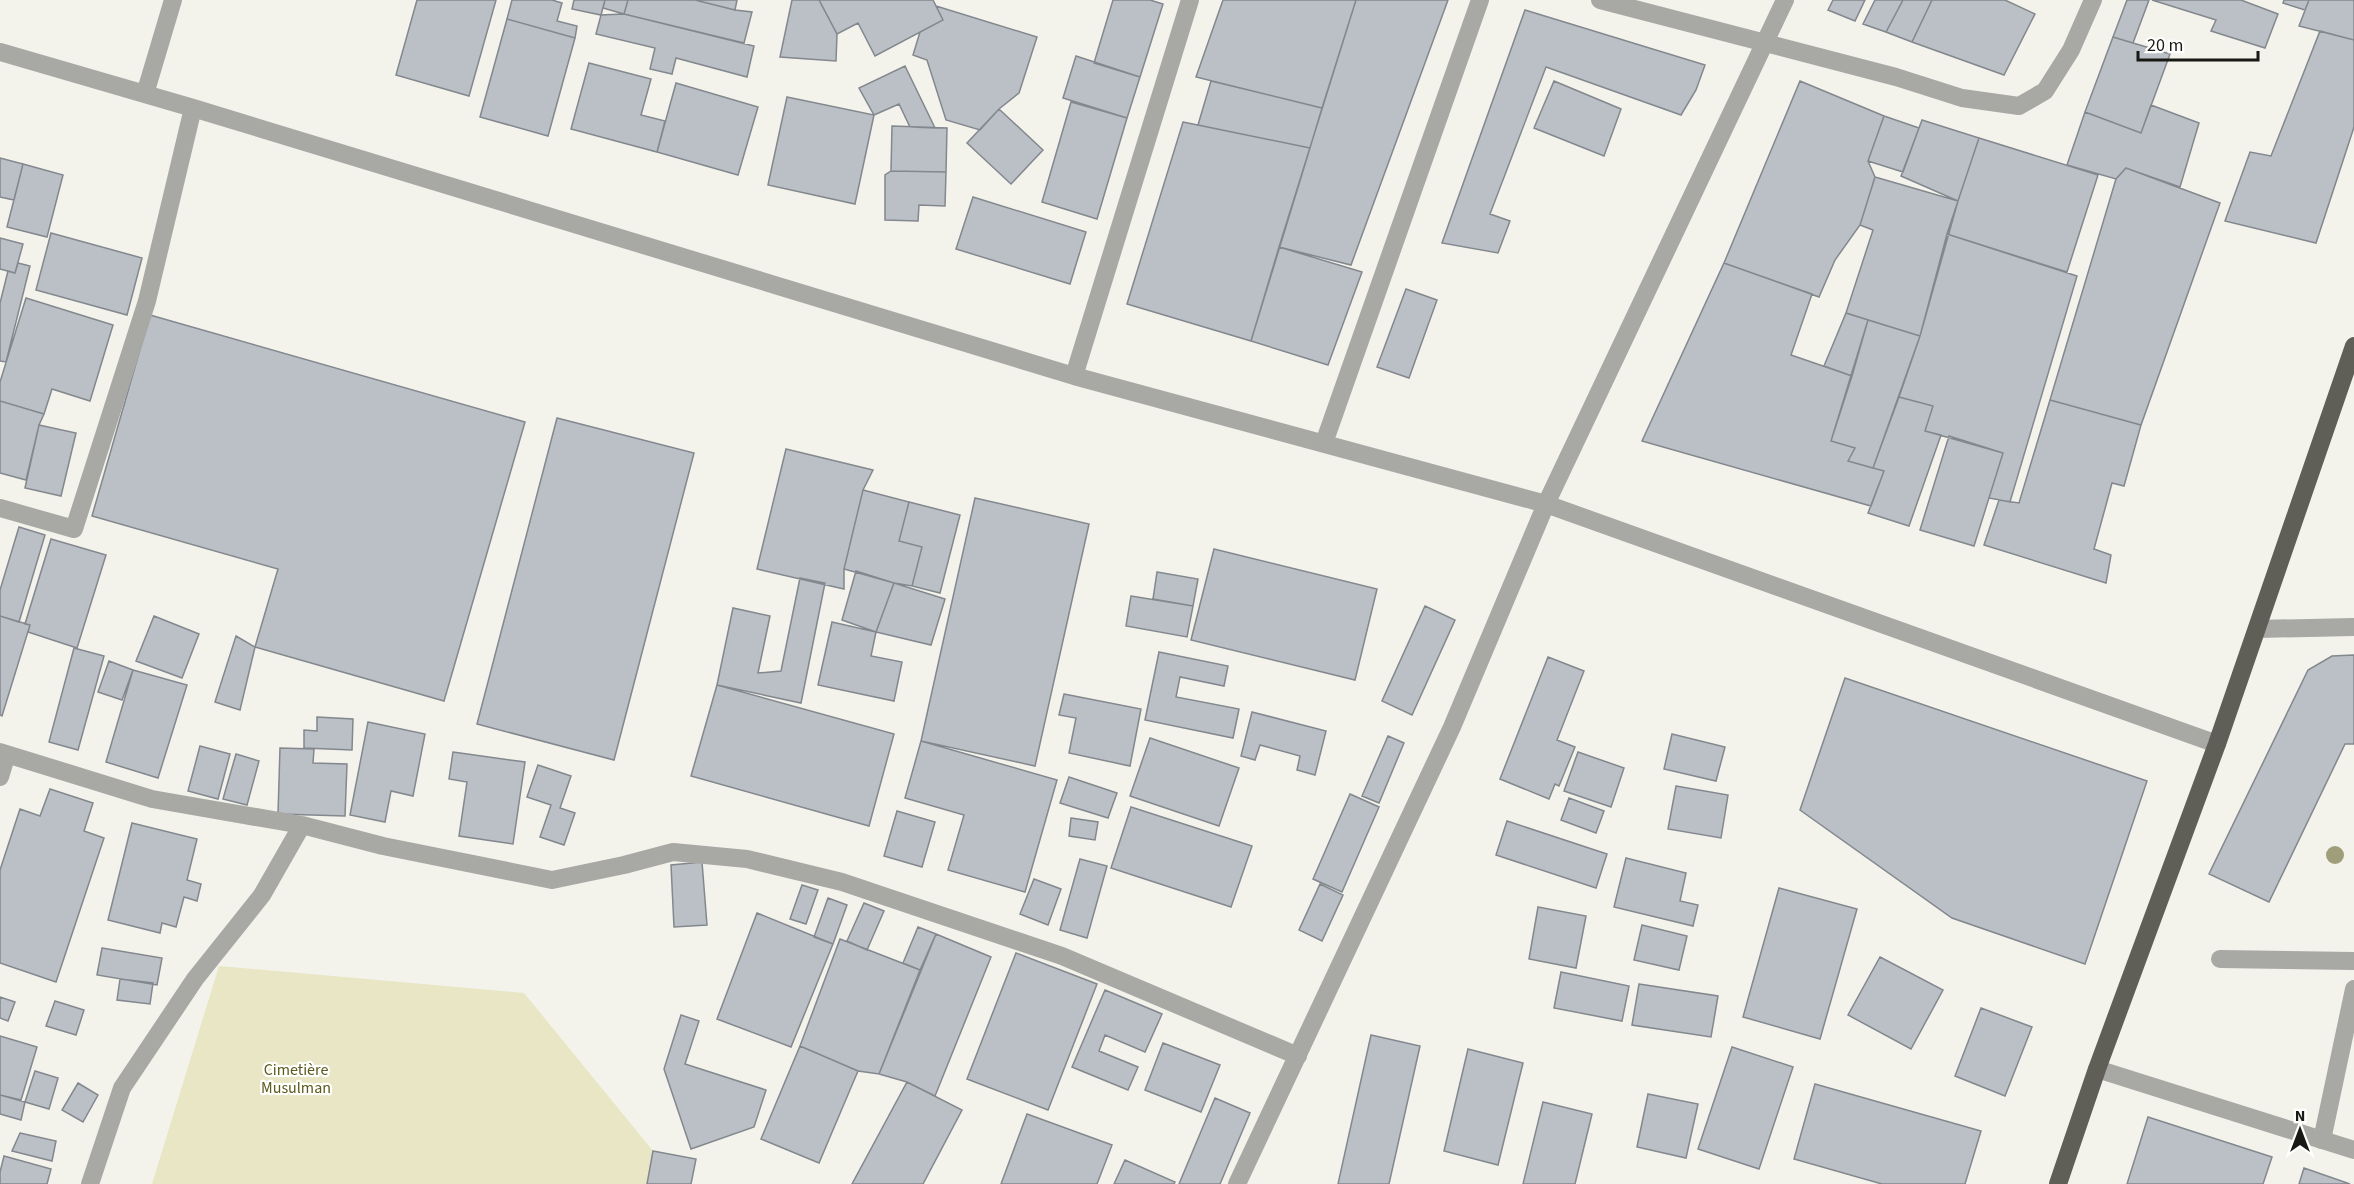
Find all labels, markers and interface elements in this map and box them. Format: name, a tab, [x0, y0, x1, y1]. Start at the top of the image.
scale bar	[2138, 24, 2258, 62]
text: 20 m	[2147, 33, 2183, 58]
park label: Cimetière Musulman	[261, 1059, 331, 1099]
north arrow	[2270, 1100, 2330, 1160]
text: N	[2295, 1105, 2305, 1127]

